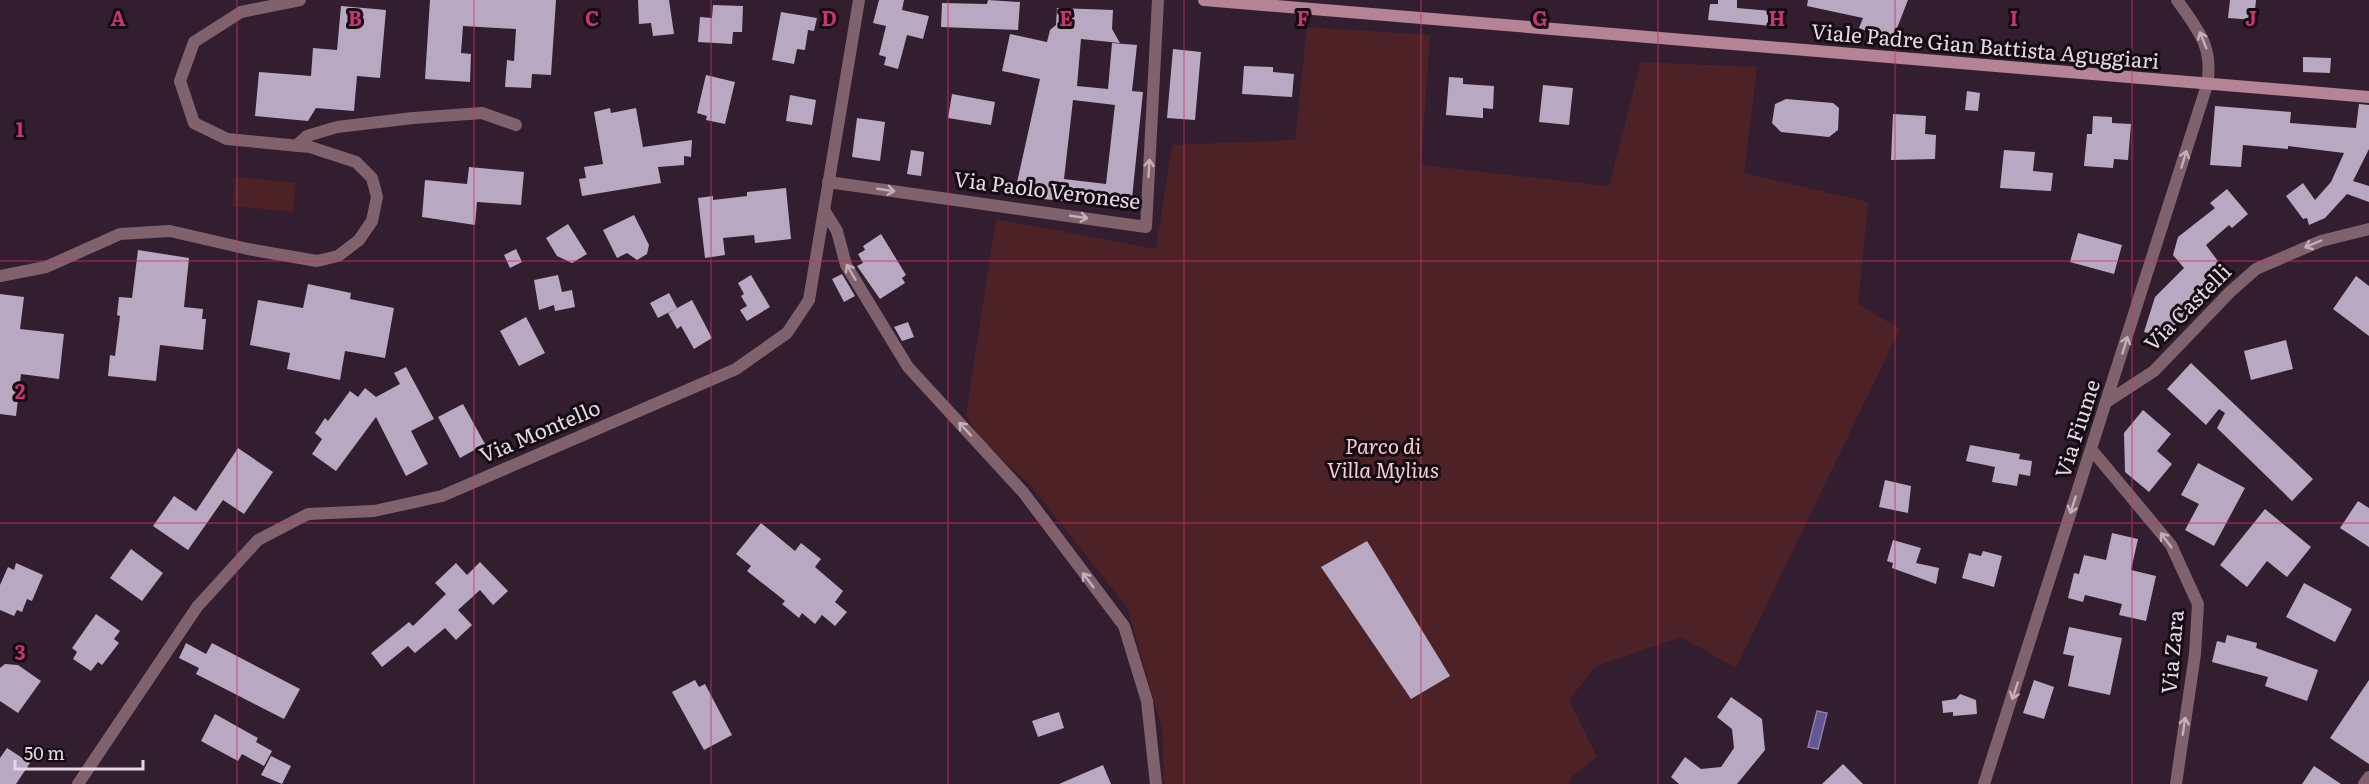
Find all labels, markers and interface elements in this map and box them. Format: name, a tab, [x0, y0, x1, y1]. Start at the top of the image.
text: A	[110, 2, 126, 32]
text: B	[348, 2, 362, 32]
text: C	[585, 2, 599, 32]
text: D	[821, 2, 837, 32]
text: E	[1059, 2, 1073, 32]
text: F	[1297, 2, 1310, 32]
text: G	[1532, 2, 1548, 32]
text: H	[1769, 2, 1785, 32]
text: I	[2010, 2, 2018, 32]
text: J	[2245, 2, 2257, 32]
street label: Viale Padre Gian Battista Aguggiari	[1810, 14, 2161, 75]
one-way arrow	[2197, 31, 2208, 49]
text: 1	[16, 113, 24, 143]
one-way arrow	[2179, 150, 2190, 169]
one-way arrow	[1144, 159, 1155, 179]
street label: Via Paolo Veronese	[952, 162, 1142, 215]
one-way arrow	[876, 185, 895, 196]
one-way arrow	[1069, 212, 1089, 223]
one-way arrow	[2304, 239, 2322, 251]
street label: Via Castelli	[2135, 255, 2237, 357]
one-way arrow	[845, 264, 857, 281]
one-way arrow	[2120, 336, 2131, 355]
text: 2	[15, 375, 26, 405]
street label: Via Fiume	[2045, 375, 2106, 482]
street label: Via Montello	[474, 390, 604, 469]
one-way arrow	[958, 422, 972, 437]
park label: Parco di Villa Mylius	[1327, 429, 1439, 484]
one-way arrow	[2067, 495, 2078, 514]
one-way arrow	[2160, 532, 2172, 548]
one-way arrow	[1082, 572, 1095, 588]
street label: Via Zara	[2151, 608, 2190, 695]
text: 3	[14, 636, 26, 666]
one-way arrow	[2008, 681, 2019, 700]
one-way arrow	[2179, 717, 2190, 737]
scale bar	[15, 733, 142, 771]
text: 50 m	[24, 739, 65, 766]

